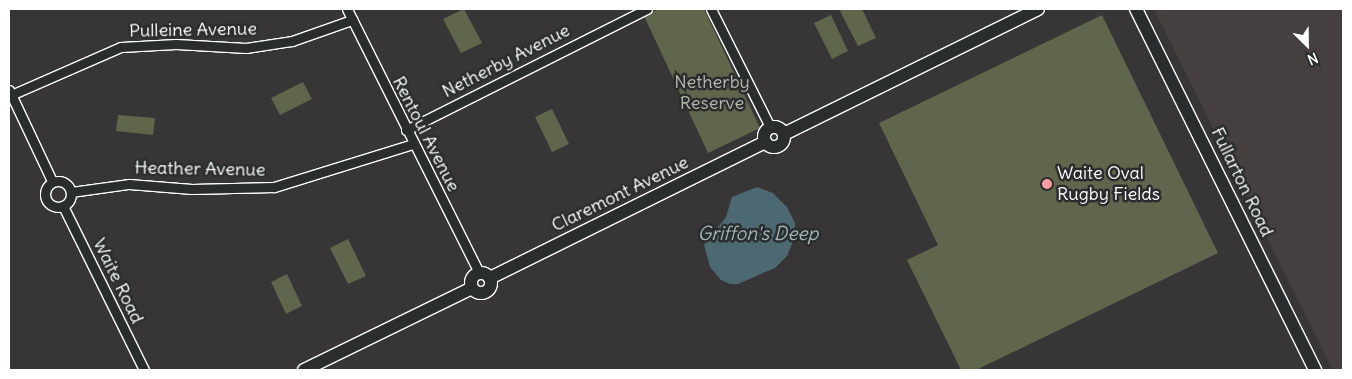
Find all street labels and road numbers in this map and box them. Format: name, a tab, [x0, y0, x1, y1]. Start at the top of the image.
street label: Pulleine Avenue	[129, 18, 257, 42]
street label: Netherby Avenue	[439, 20, 573, 102]
street label: Rentoul Avenue	[388, 73, 464, 195]
street label: Fullarton Road	[1206, 124, 1278, 240]
street label: Claremont Avenue	[548, 152, 692, 236]
street label: Heather Avenue	[134, 157, 266, 181]
street label: Waite Road	[88, 235, 148, 327]

